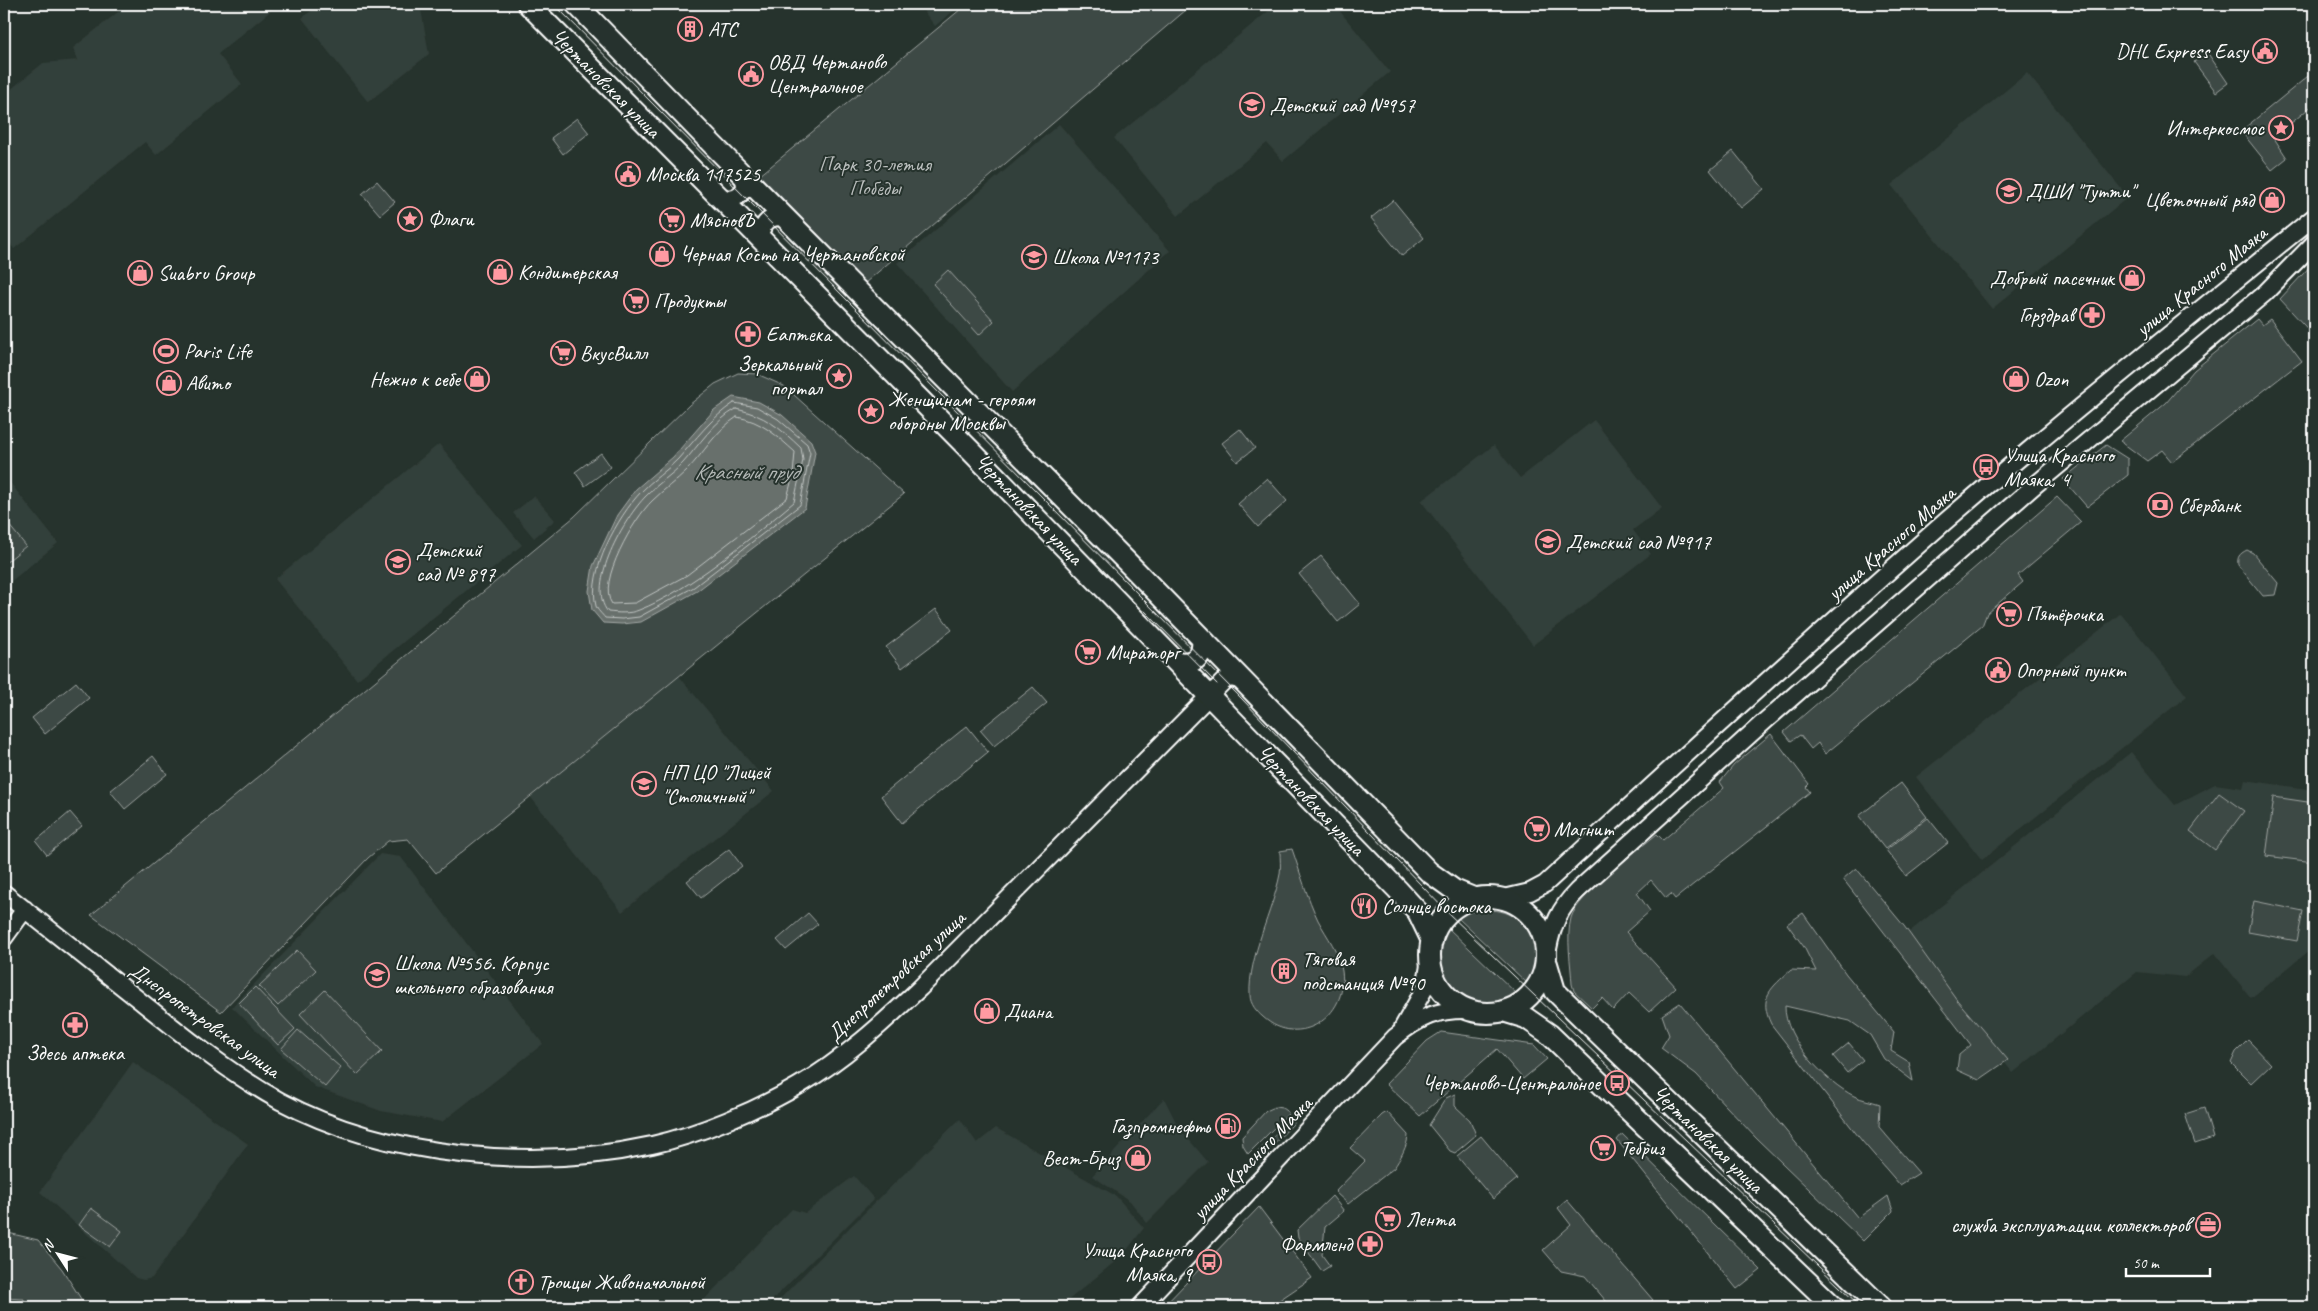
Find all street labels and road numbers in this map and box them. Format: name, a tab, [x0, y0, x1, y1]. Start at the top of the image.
street label: Чертановская улица	[546, 23, 667, 144]
street label: улица Красного Маяка	[2129, 219, 2274, 343]
street label: Чертановская улица	[970, 448, 1090, 571]
street label: улица Красного Маяка	[1820, 479, 1962, 607]
street label: Чертановская улица	[1252, 739, 1372, 862]
street label: Днепропетровская улица	[821, 904, 972, 1047]
street label: Днепропетровская улица	[125, 957, 287, 1085]
street label: Чертановская улица	[1647, 1080, 1770, 1200]
street label: улица Красного Маяка	[1185, 1089, 1319, 1227]

